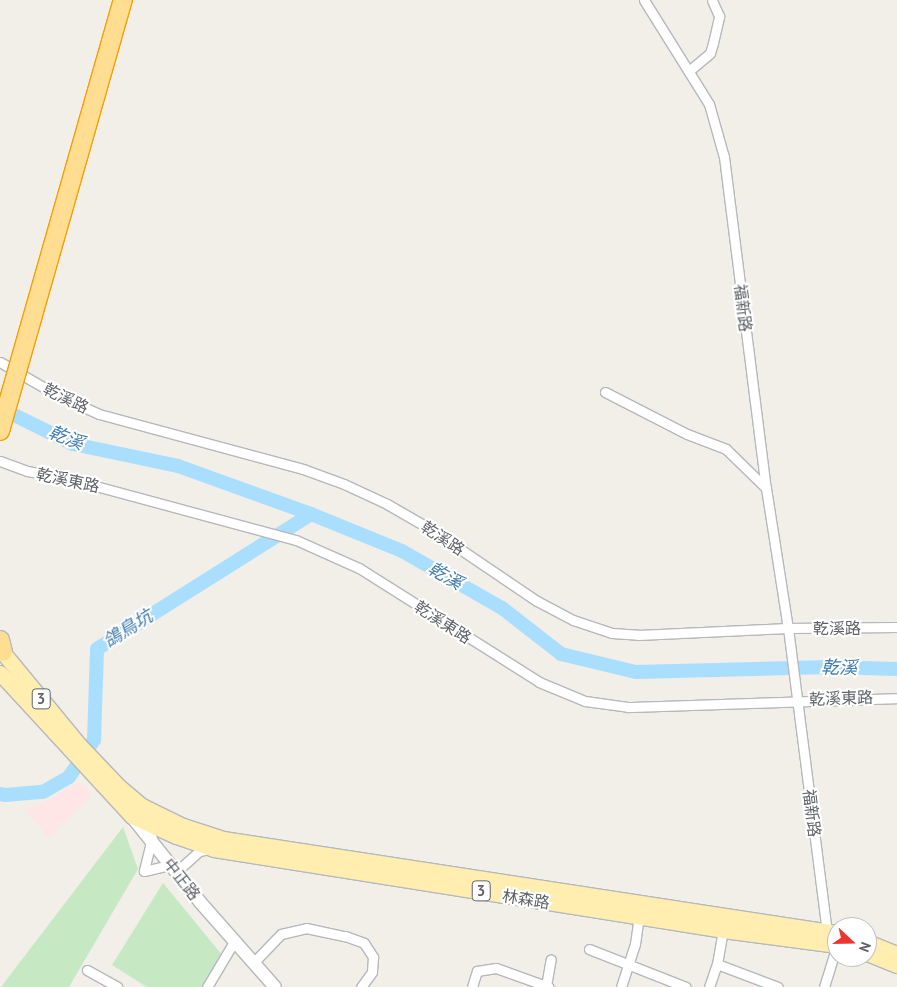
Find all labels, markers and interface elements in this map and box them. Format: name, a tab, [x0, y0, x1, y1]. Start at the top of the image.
street label: 福新路	[731, 283, 755, 333]
street label: 乾溪路	[40, 379, 92, 417]
water label: 乾溪	[45, 421, 87, 455]
street label: 乾溪東路	[35, 464, 101, 496]
street label: 乾溪路	[418, 517, 468, 559]
water label: 乾溪	[424, 558, 466, 594]
street label: 乾溪東路	[411, 597, 475, 647]
water label: 鴿鳥坑	[99, 606, 157, 652]
street label: 乾溪路	[813, 618, 861, 638]
water label: 乾溪	[821, 657, 857, 679]
road number: 3	[31, 686, 51, 712]
street label: 乾溪東路	[809, 687, 873, 709]
street label: 福新路	[800, 788, 824, 838]
street label: 中正路	[160, 854, 204, 904]
road number: 3	[471, 878, 491, 904]
street label: 林森路	[501, 886, 551, 912]
north arrow	[827, 917, 877, 967]
text: N	[855, 939, 875, 955]

